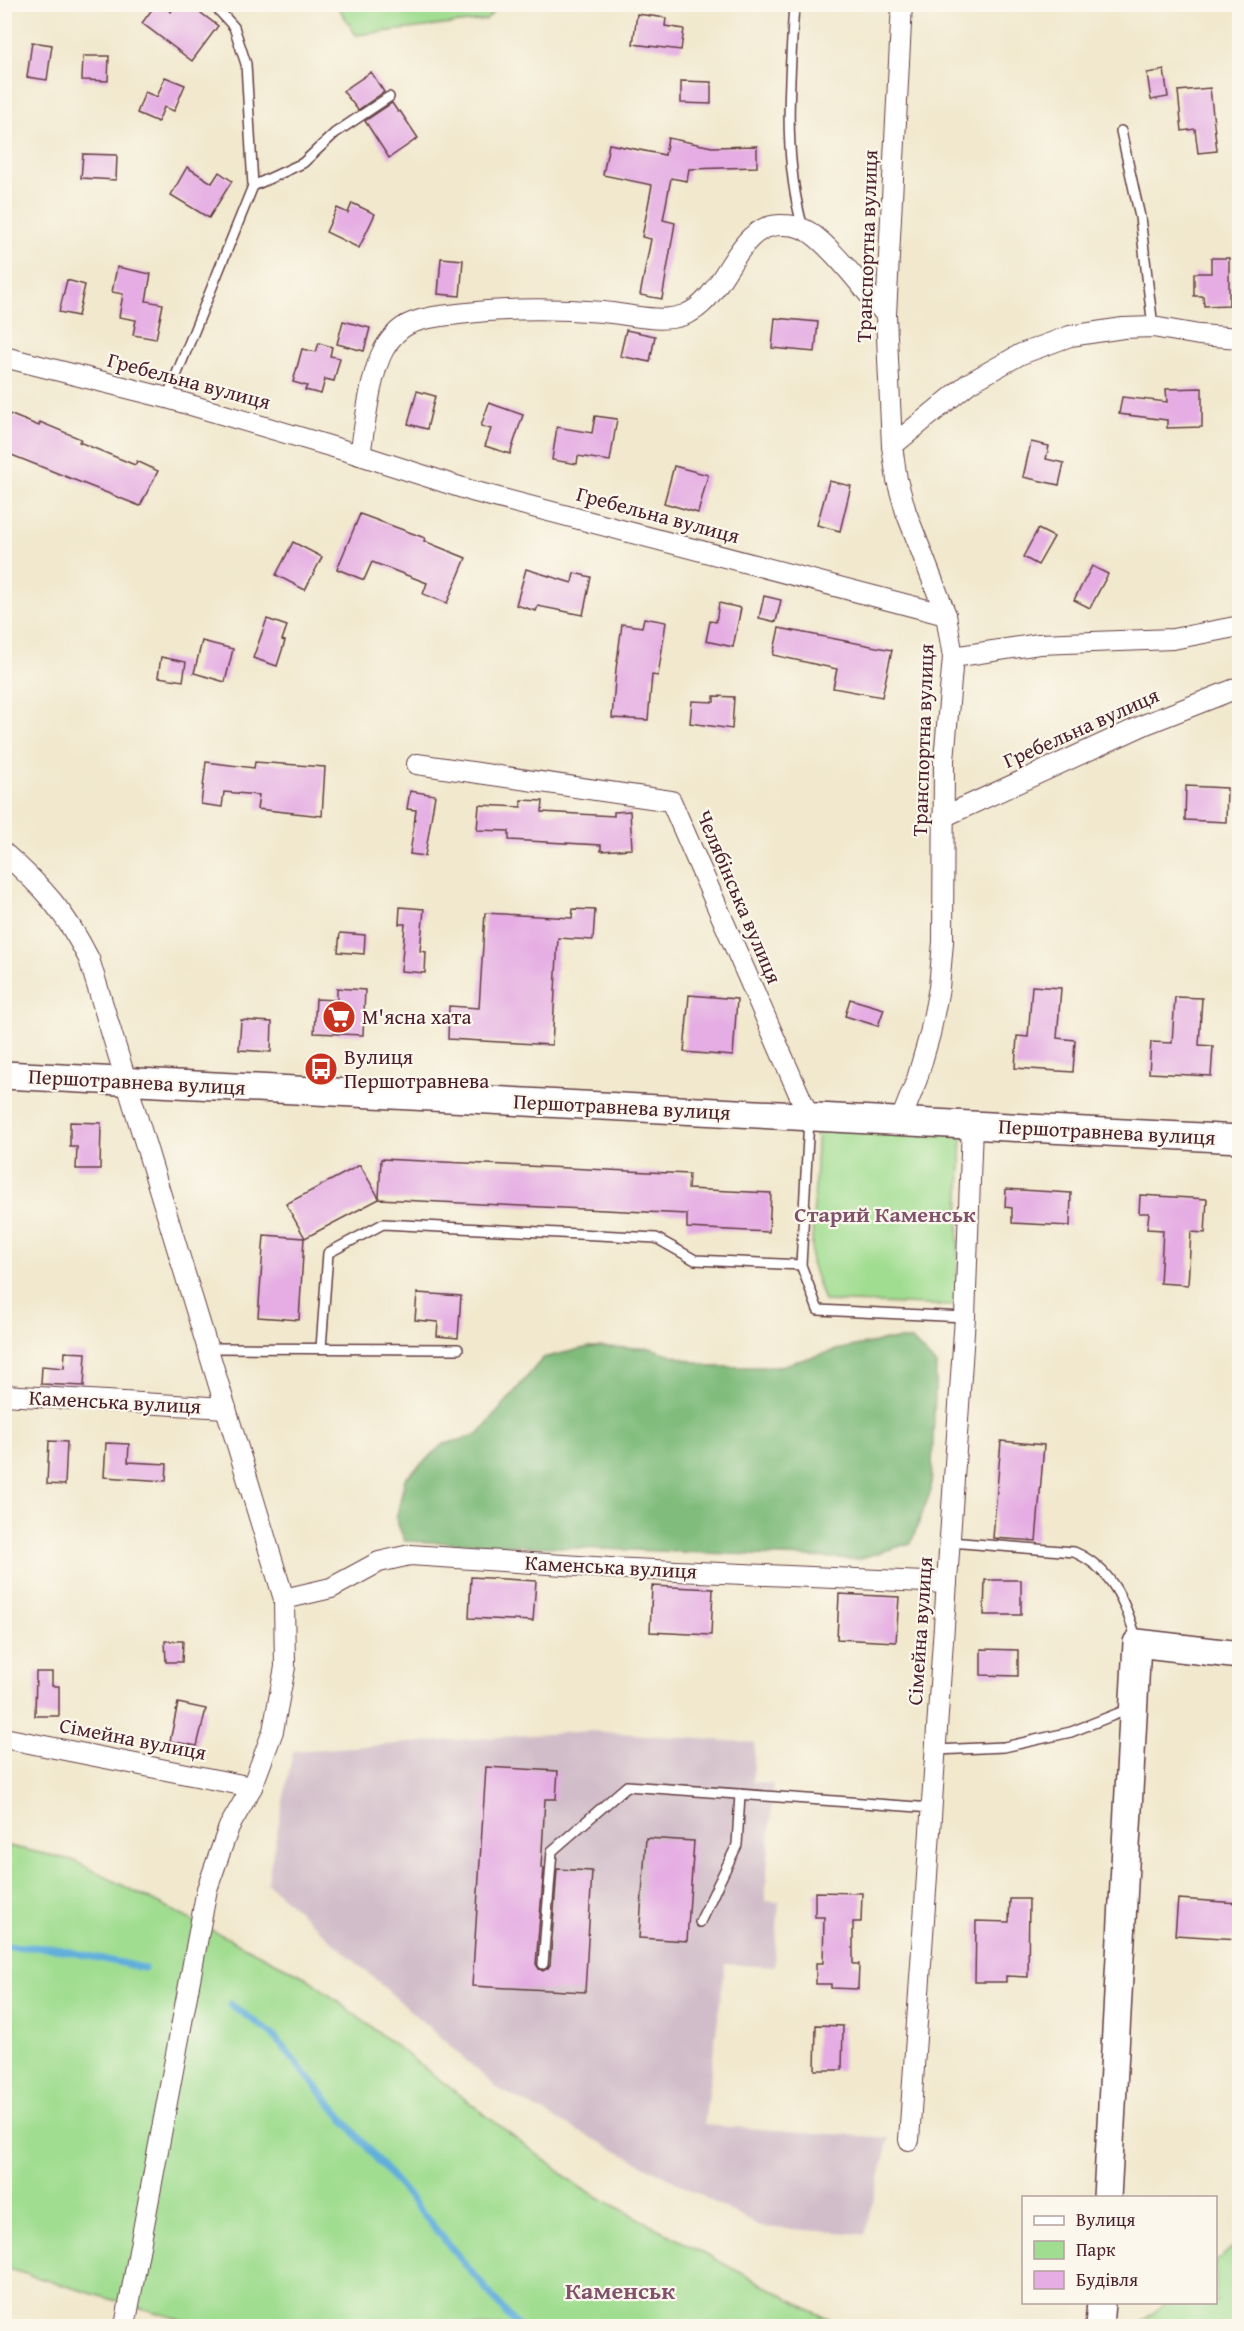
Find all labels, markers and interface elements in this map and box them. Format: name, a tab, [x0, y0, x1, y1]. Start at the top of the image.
street label: Транспортна вулиця	[848, 149, 885, 343]
street label: Гребельна вулиця	[104, 344, 275, 417]
street label: Гребельна вулиця	[573, 478, 744, 551]
street label: Транспортна вулиця	[904, 643, 941, 837]
street label: Гребельна вулиця	[998, 679, 1164, 776]
street label: Челябінська вулиця	[689, 805, 790, 989]
supermarket icon: М'ясна хата	[321, 999, 357, 1035]
place label: М'ясна хата	[362, 1001, 471, 1032]
place label: Вулиця Першотравнева	[344, 1041, 489, 1096]
bus stop icon: Вулиця Першотравнева	[303, 1051, 339, 1087]
street label: Першотравнева вулиця	[28, 1060, 247, 1103]
street label: Першотравнева вулиця	[513, 1085, 732, 1128]
street label: Першотравнева вулиця	[998, 1110, 1217, 1153]
district label: Старий Каменськ	[794, 1198, 976, 1230]
street label: Каменська вулиця	[28, 1382, 202, 1422]
street label: Каменська вулиця	[524, 1547, 698, 1587]
street label: Сімейна вулиця	[899, 1555, 940, 1706]
street label: Сімейна вулиця	[57, 1709, 210, 1768]
legend	[1022, 2196, 1217, 2304]
text: Вулиця	[1076, 2206, 1135, 2233]
text: Парк	[1076, 2236, 1116, 2263]
text: Будівля	[1076, 2266, 1138, 2293]
district label: Каменськ	[565, 2273, 675, 2308]

